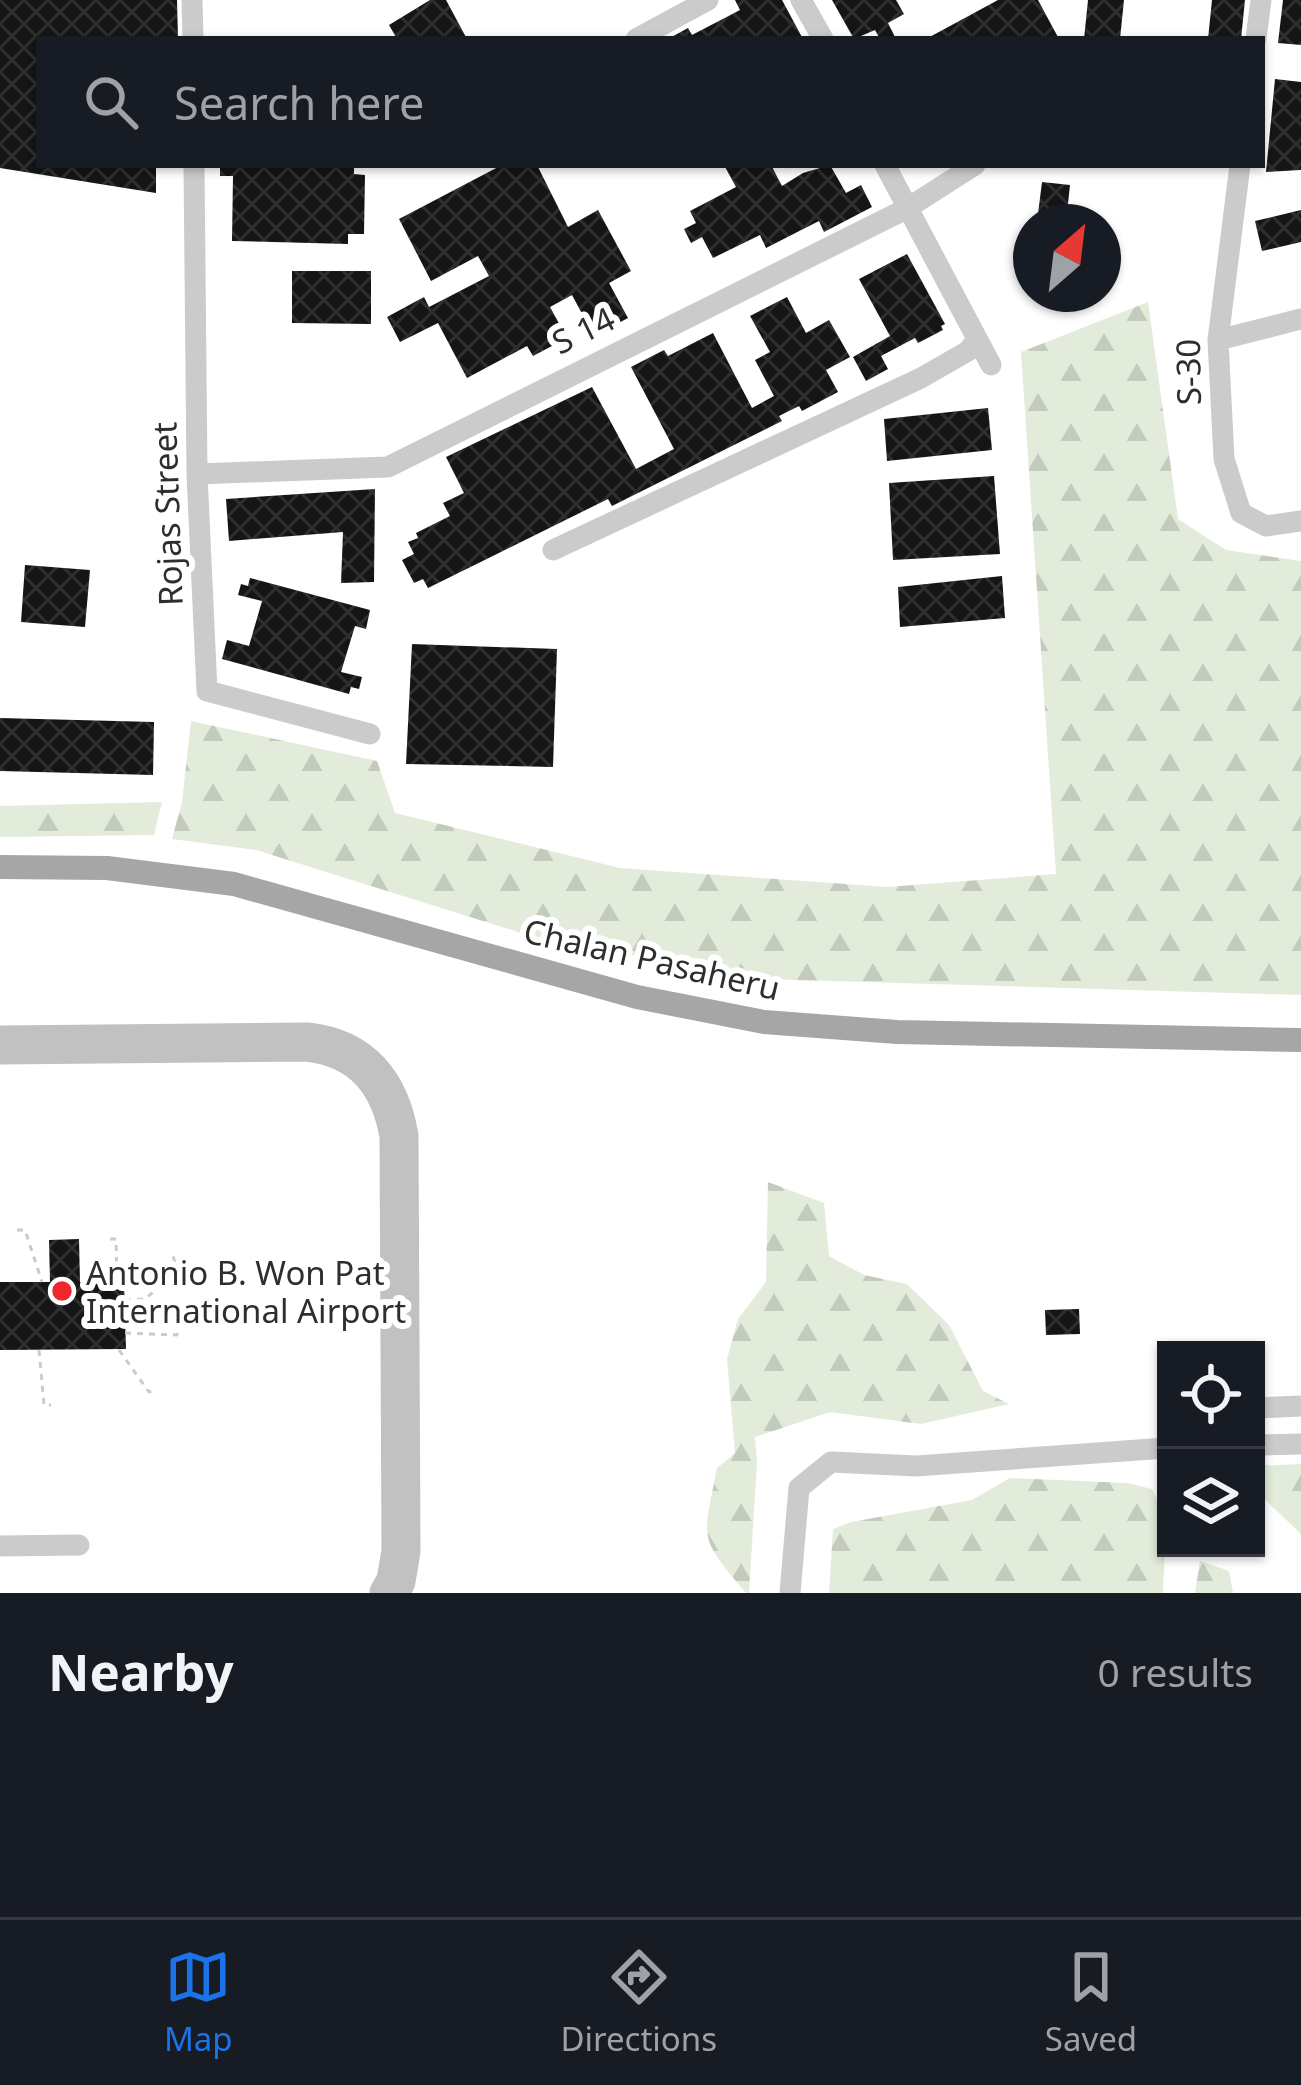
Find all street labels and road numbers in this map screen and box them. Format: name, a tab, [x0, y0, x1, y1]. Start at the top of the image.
street label: S 14	[544, 296, 622, 364]
street label: S-30	[1165, 338, 1211, 406]
street label: Rojas Street	[141, 421, 193, 607]
street label: Chalan Pasaheru	[519, 908, 785, 1010]

